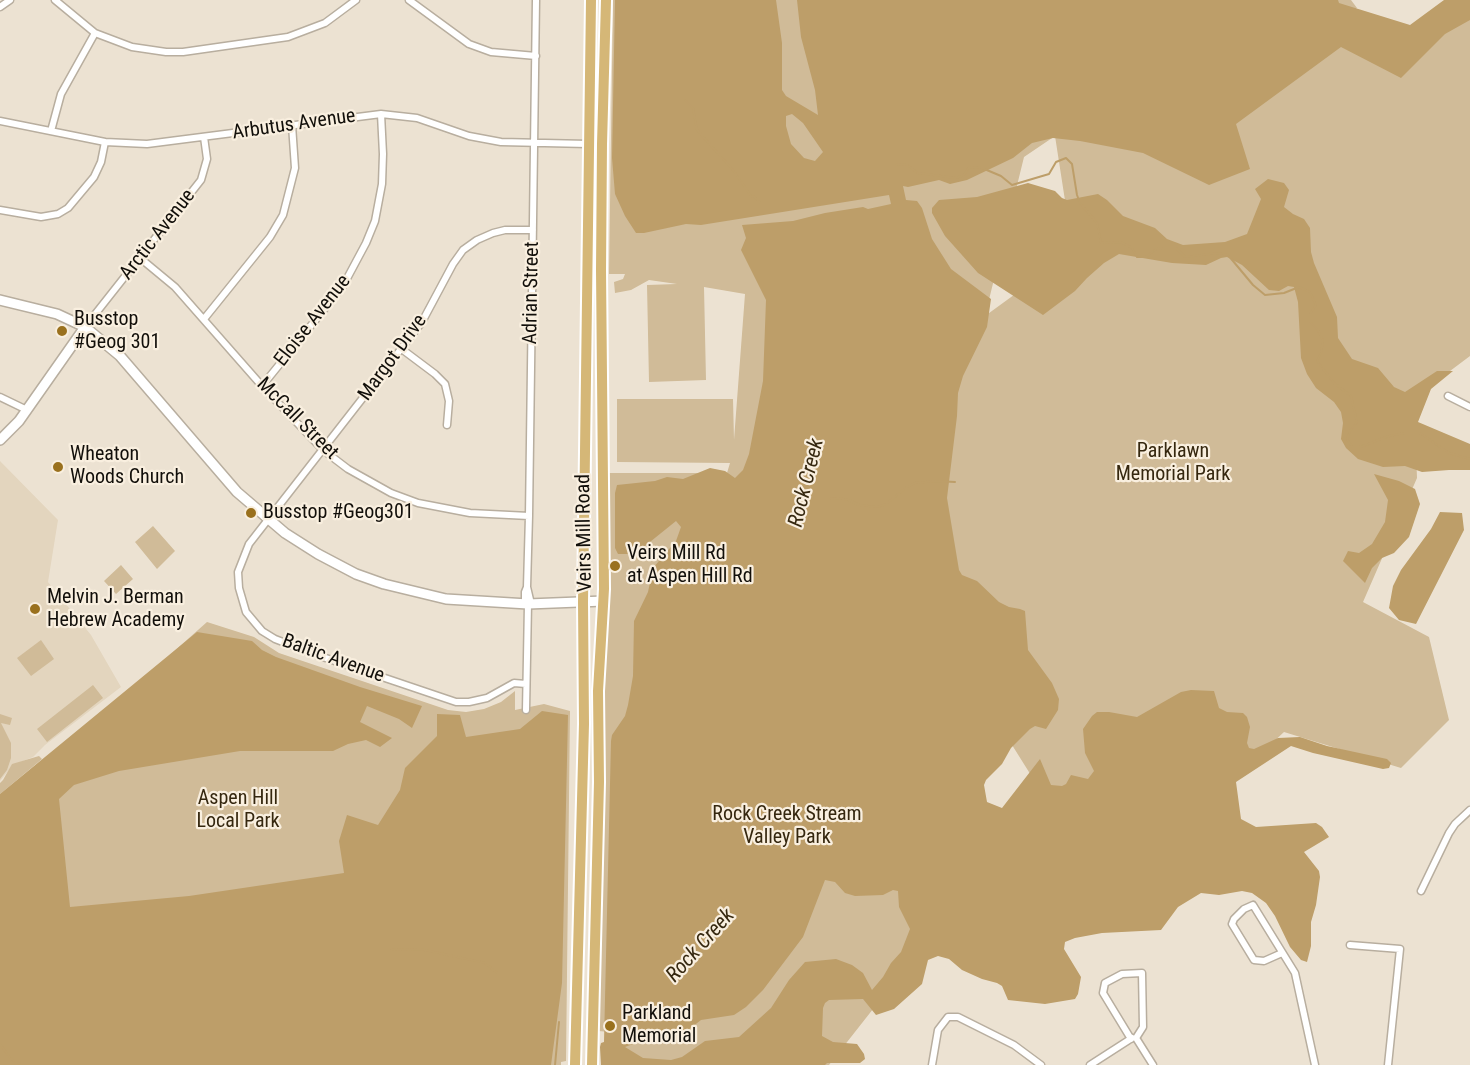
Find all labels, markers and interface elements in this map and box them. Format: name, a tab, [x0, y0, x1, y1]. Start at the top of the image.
street label: Arbutus Avenue	[231, 104, 357, 146]
street label: Arctic Avenue	[115, 185, 201, 285]
street label: Adrian Street	[519, 241, 545, 345]
street label: Eloise Avenue	[270, 270, 356, 372]
place label: Busstop #Geog 301	[74, 308, 160, 355]
street label: Margot Drive	[354, 310, 432, 406]
marker: Busstop #Geog 301	[55, 324, 69, 338]
street label: McCall Street	[251, 373, 343, 465]
water label: Rock Creek	[784, 436, 830, 530]
park label: Parklawn Memorial Park	[1116, 440, 1230, 487]
place label: Wheaton Woods Church	[70, 443, 184, 490]
marker: Wheaton Woods Church	[51, 460, 65, 474]
street label: Veirs Mill Road	[572, 474, 598, 592]
place label: Busstop #Geog301	[263, 501, 414, 525]
marker: Busstop #Geog301	[244, 506, 258, 520]
place label: Veirs Mill Rd at Aspen Hill Rd	[627, 542, 753, 589]
marker: Veirs Mill Rd at Aspen Hill Rd	[608, 559, 622, 573]
place label: Melvin J. Berman Hebrew Academy	[47, 586, 185, 633]
marker: Melvin J. Berman Hebrew Academy	[28, 602, 42, 616]
street label: Baltic Avenue	[279, 629, 387, 689]
park label: Aspen Hill Local Park	[196, 787, 280, 834]
park label: Rock Creek Stream Valley Park	[712, 803, 862, 850]
water label: Rock Creek	[661, 904, 741, 988]
place label: Parkland Memorial	[622, 1002, 696, 1049]
marker: Parkland Memorial	[603, 1019, 617, 1033]

